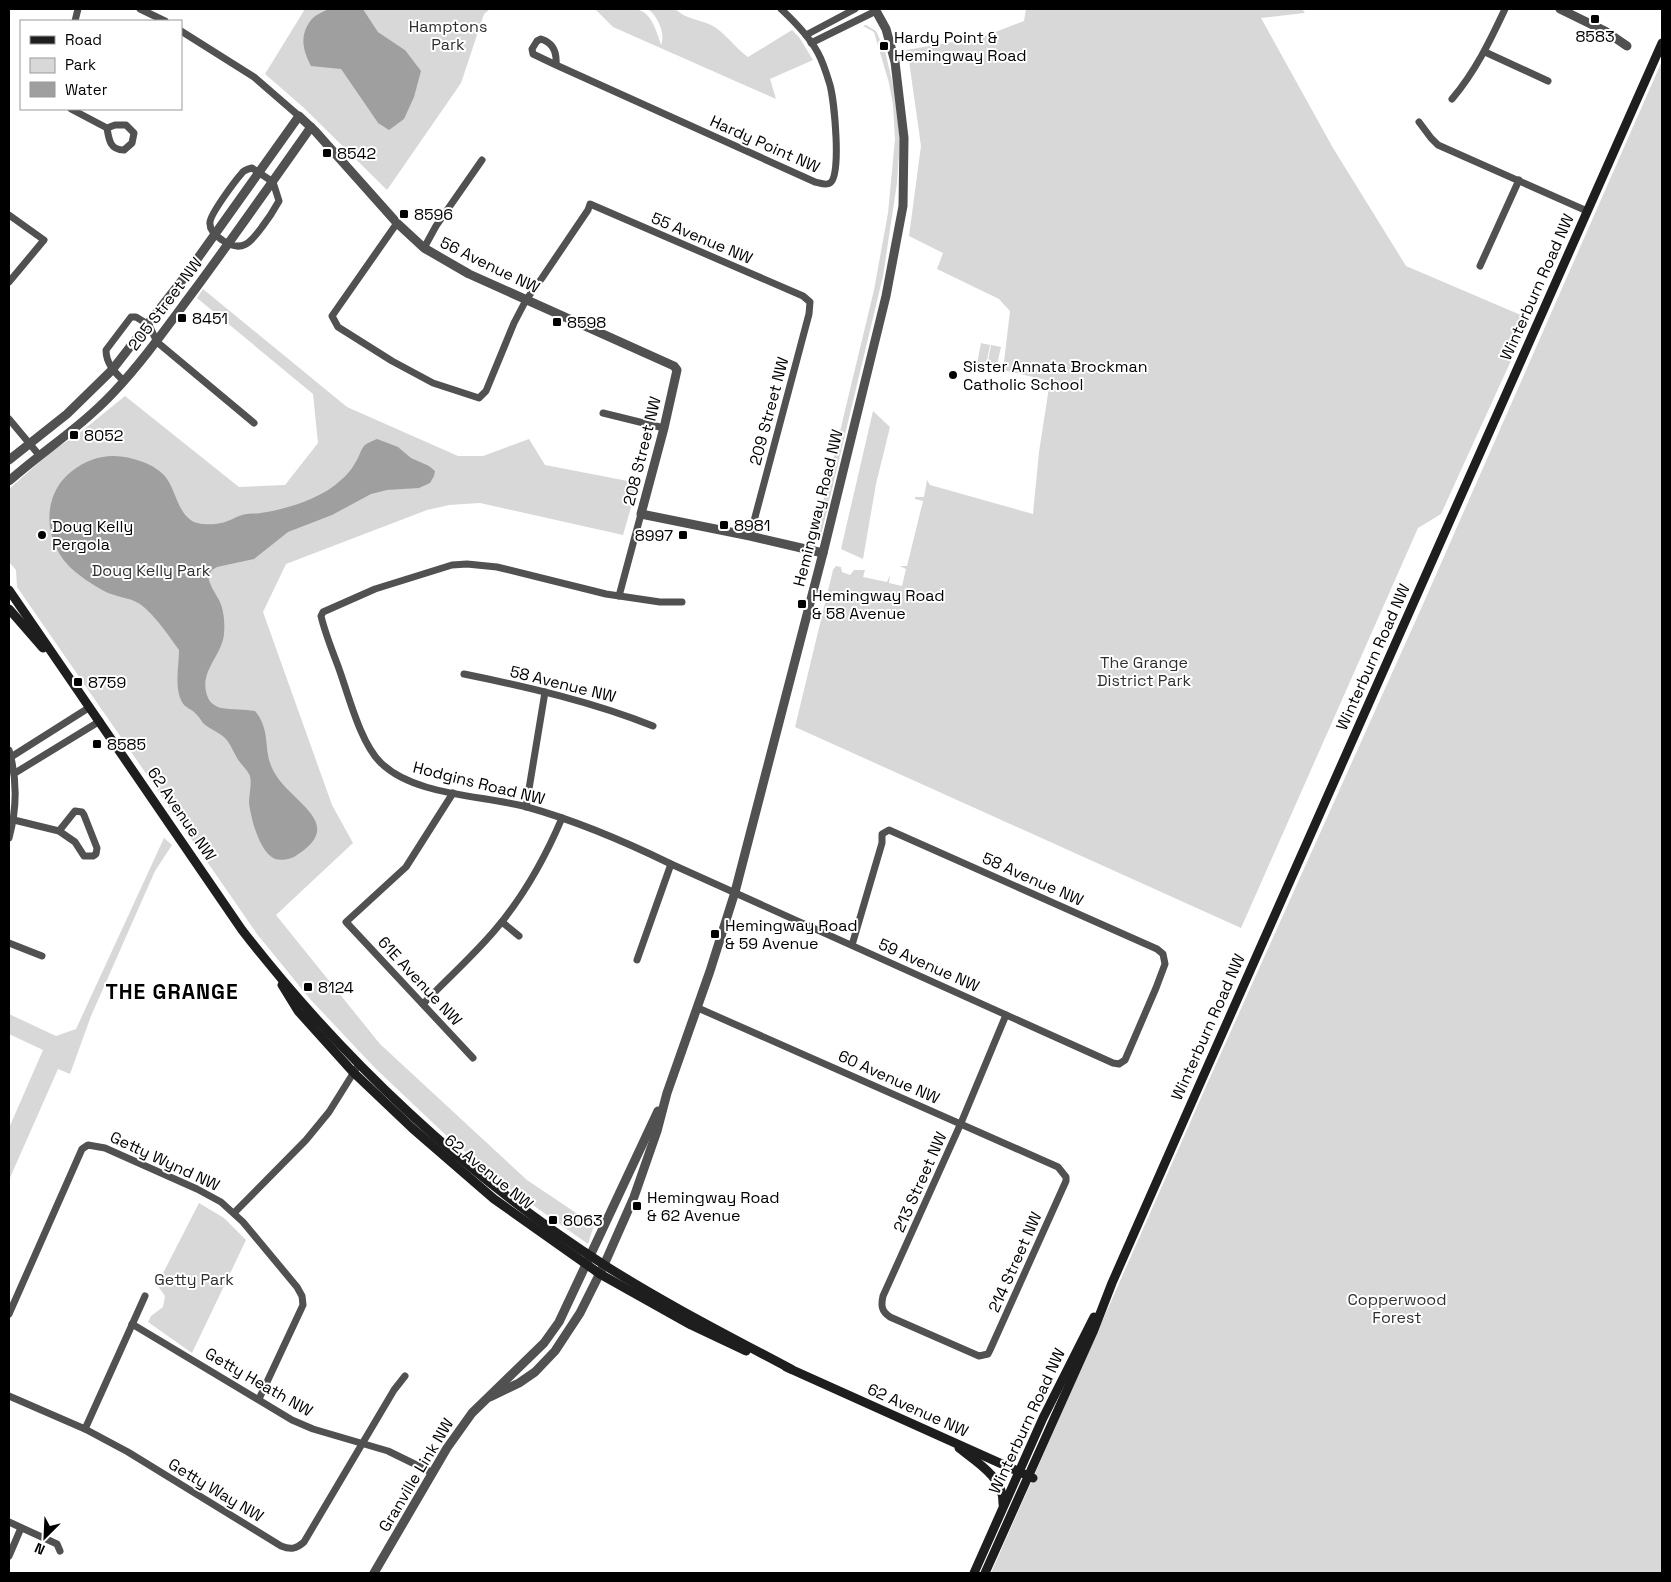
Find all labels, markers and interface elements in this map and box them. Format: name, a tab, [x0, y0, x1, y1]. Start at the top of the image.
marker: 8583	[1589, 13, 1601, 25]
park label: Hamptons Park	[409, 16, 487, 55]
legend	[20, 20, 182, 110]
place label: 8583	[1575, 26, 1615, 47]
place label: Hardy Point & Hemingway Road	[894, 27, 1027, 66]
text: Road	[65, 30, 102, 49]
marker: Hardy Point & Hemingway Road	[878, 40, 890, 52]
text: Park	[65, 55, 96, 74]
text: Water	[65, 80, 108, 99]
street label: Hardy Point NW	[707, 110, 823, 178]
place label: 8542	[337, 143, 376, 164]
marker: 8542	[321, 147, 333, 159]
place label: 8596	[414, 204, 453, 225]
street label: 55 Avenue NW	[648, 207, 756, 269]
marker: 8596	[398, 208, 410, 220]
street label: Winterburn Road NW	[1495, 210, 1579, 364]
street label: 56 Avenue NW	[437, 232, 543, 298]
street label: 205 Street NW	[123, 253, 207, 355]
place label: 8451	[192, 308, 228, 329]
marker: 8451	[176, 312, 188, 324]
place label: 8598	[567, 312, 606, 333]
marker: 8598	[551, 316, 563, 328]
street label: 209 Street NW	[744, 354, 794, 468]
place label: Sister Annata Brockman Catholic School	[963, 356, 1148, 395]
marker: Sister Annata Brockman Catholic School	[947, 369, 959, 381]
street label: 208 Street NW	[618, 394, 666, 508]
place label: 8052	[84, 425, 123, 446]
street label: Hemingway Road NW	[788, 427, 848, 589]
marker: 8052	[68, 429, 80, 441]
place label: 8981	[734, 515, 770, 536]
place label: Doug Kelly Pergola	[52, 516, 133, 555]
marker: 8981	[718, 519, 730, 531]
place label: 8997	[635, 525, 673, 546]
marker: Doug Kelly Pergola	[36, 529, 48, 541]
marker: 8997	[677, 529, 689, 541]
park label: Doug Kelly Park	[92, 560, 211, 581]
street label: Winterburn Road NW	[1331, 580, 1415, 734]
place label: Hemingway Road & 58 Avenue	[812, 585, 945, 624]
marker: Hemingway Road & 58 Avenue	[796, 598, 808, 610]
park label: The Grange District Park	[1097, 652, 1191, 691]
street label: 58 Avenue NW	[508, 661, 618, 707]
place label: 8759	[88, 672, 126, 693]
marker: 8759	[72, 676, 84, 688]
place label: 8585	[107, 734, 146, 755]
marker: 8585	[91, 738, 103, 750]
street label: Hodgins Road NW	[411, 756, 547, 810]
street label: 62 Avenue NW	[143, 763, 221, 865]
street label: 58 Avenue NW	[979, 847, 1087, 911]
place label: Hemingway Road & 59 Avenue	[725, 915, 858, 954]
marker: Hemingway Road & 59 Avenue	[709, 928, 721, 940]
street label: 61E Avenue NW	[373, 932, 467, 1030]
street label: 59 Avenue NW	[875, 933, 983, 997]
street label: Winterburn Road NW	[1166, 950, 1250, 1104]
place label: 8124	[318, 977, 354, 998]
district label: THE GRANGE	[105, 978, 239, 1005]
marker: 8124	[302, 981, 314, 993]
street label: 60 Avenue NW	[835, 1045, 943, 1109]
street label: Getty Wynd NW	[107, 1126, 223, 1196]
street label: 213 Street NW	[888, 1129, 952, 1235]
street label: 62 Avenue NW	[440, 1130, 538, 1214]
place label: Hemingway Road & 62 Avenue	[647, 1187, 780, 1226]
marker: Hemingway Road & 62 Avenue	[631, 1200, 643, 1212]
street label: 214 Street NW	[983, 1208, 1047, 1316]
place label: 8063	[563, 1210, 603, 1231]
marker: 8063	[547, 1214, 559, 1226]
park label: Getty Park	[154, 1269, 234, 1290]
park label: Copperwood Forest	[1347, 1289, 1447, 1328]
street label: Getty Heath NW	[201, 1343, 317, 1421]
street label: Winterburn Road NW	[984, 1345, 1070, 1497]
street label: 62 Avenue NW	[864, 1378, 972, 1442]
street label: Granville Link NW	[374, 1414, 458, 1536]
street label: Getty Way NW	[164, 1453, 268, 1527]
north arrow	[20, 1512, 70, 1562]
text: N	[32, 1539, 48, 1559]

